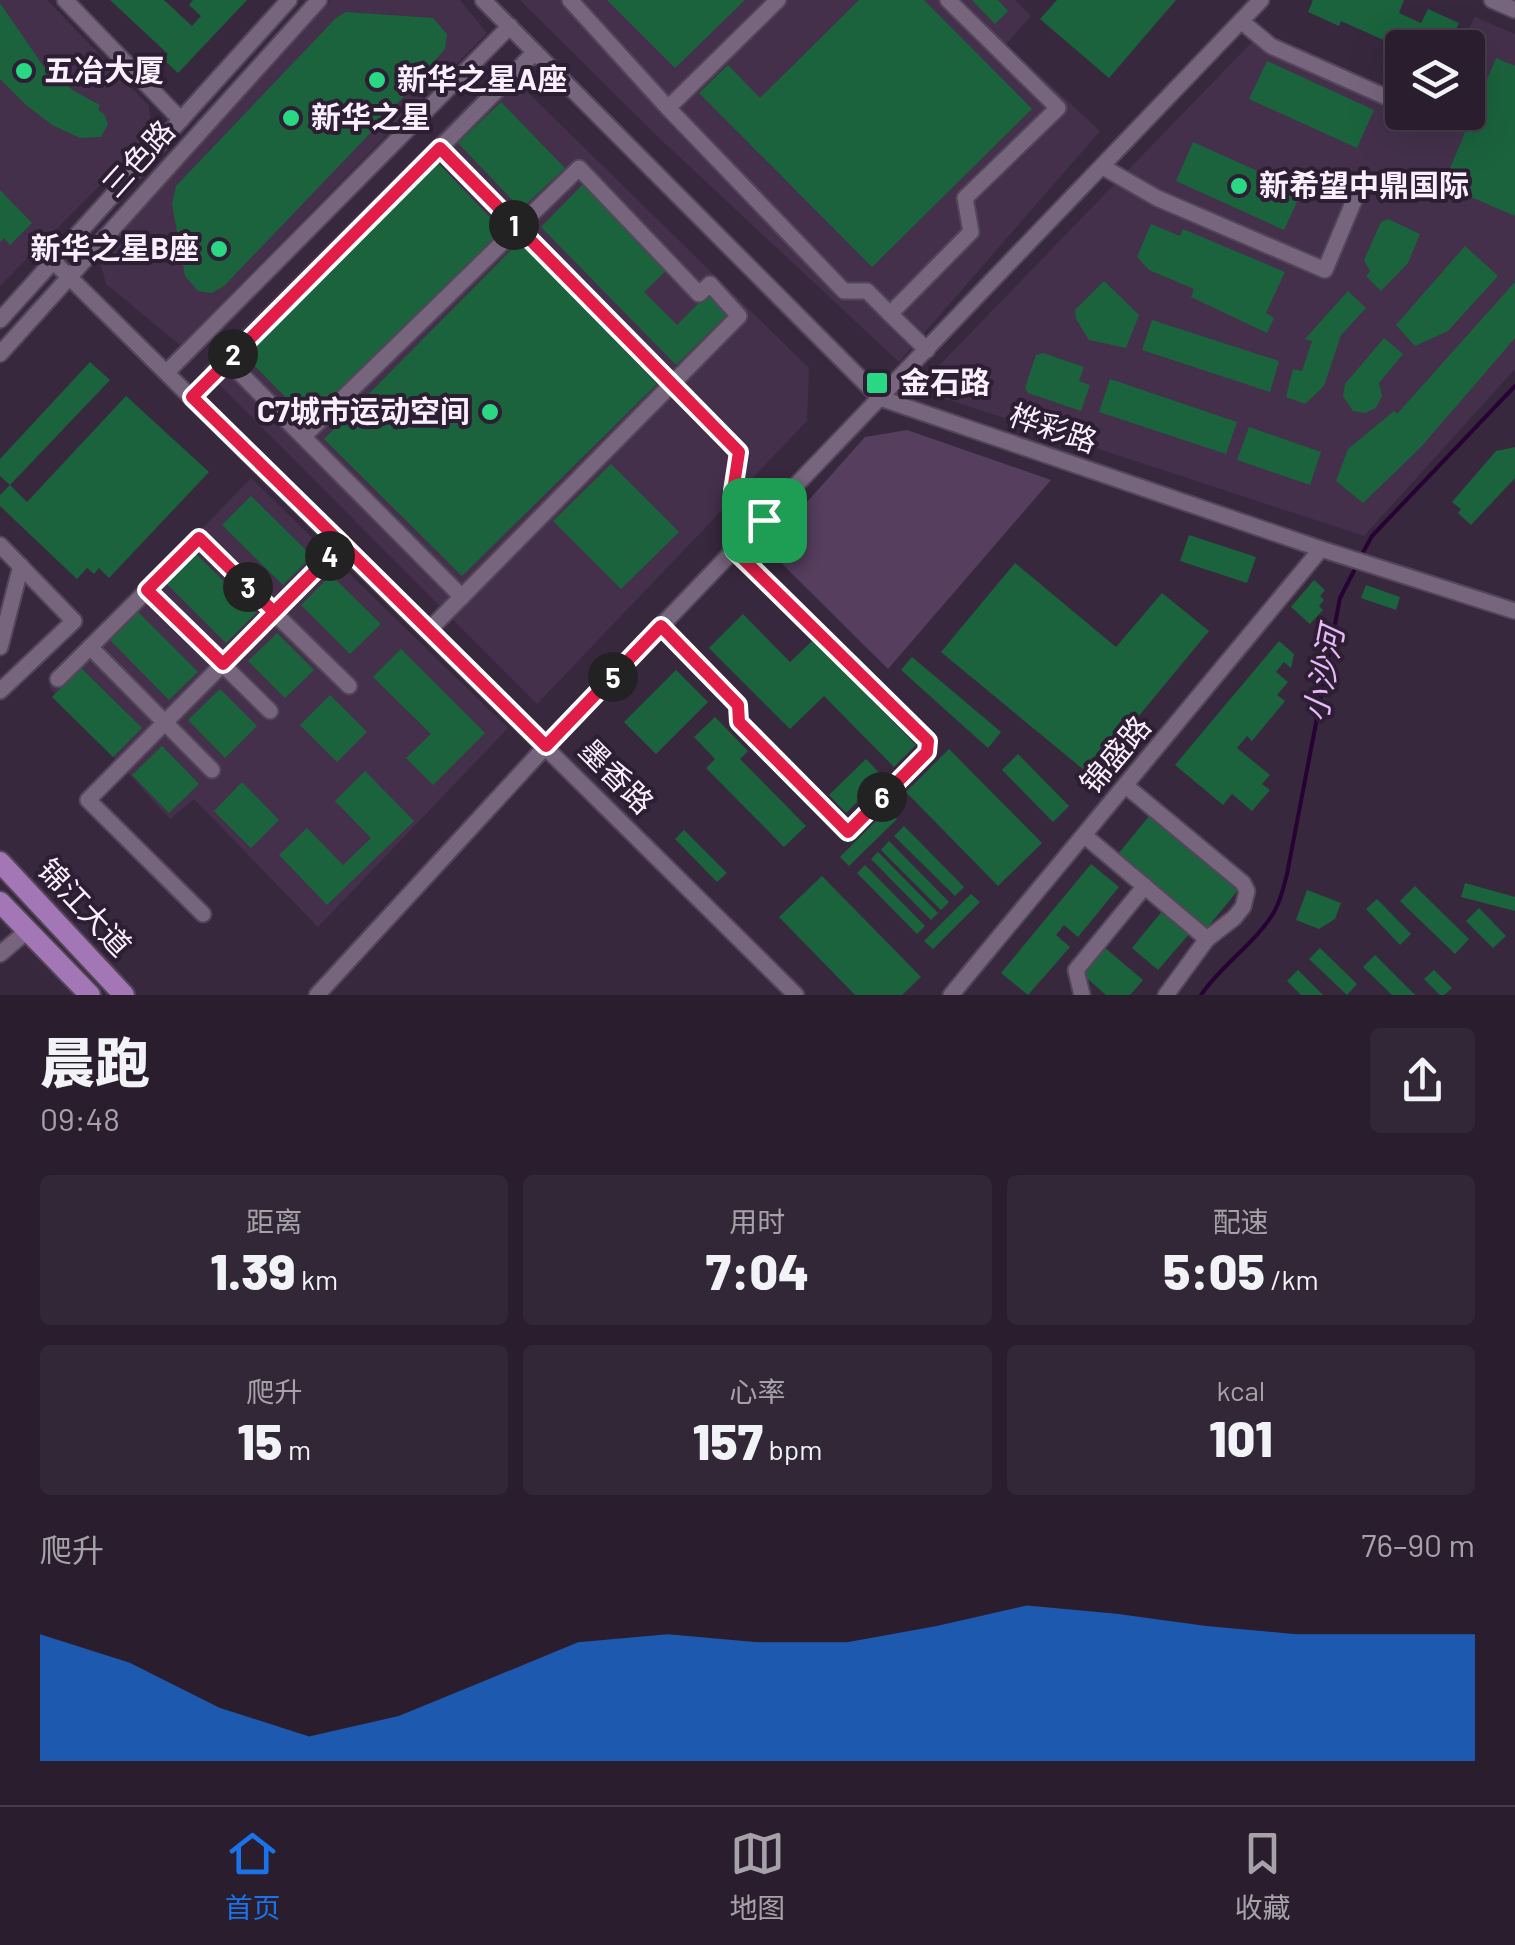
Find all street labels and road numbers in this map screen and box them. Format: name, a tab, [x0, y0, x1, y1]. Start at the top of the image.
street label: 三色路	[94, 112, 181, 203]
street label: 桦彩路	[1005, 395, 1102, 459]
street label: 锦盛路	[1072, 708, 1157, 800]
street label: 墨香路	[573, 731, 662, 820]
street label: 锦江大道	[31, 850, 140, 963]

